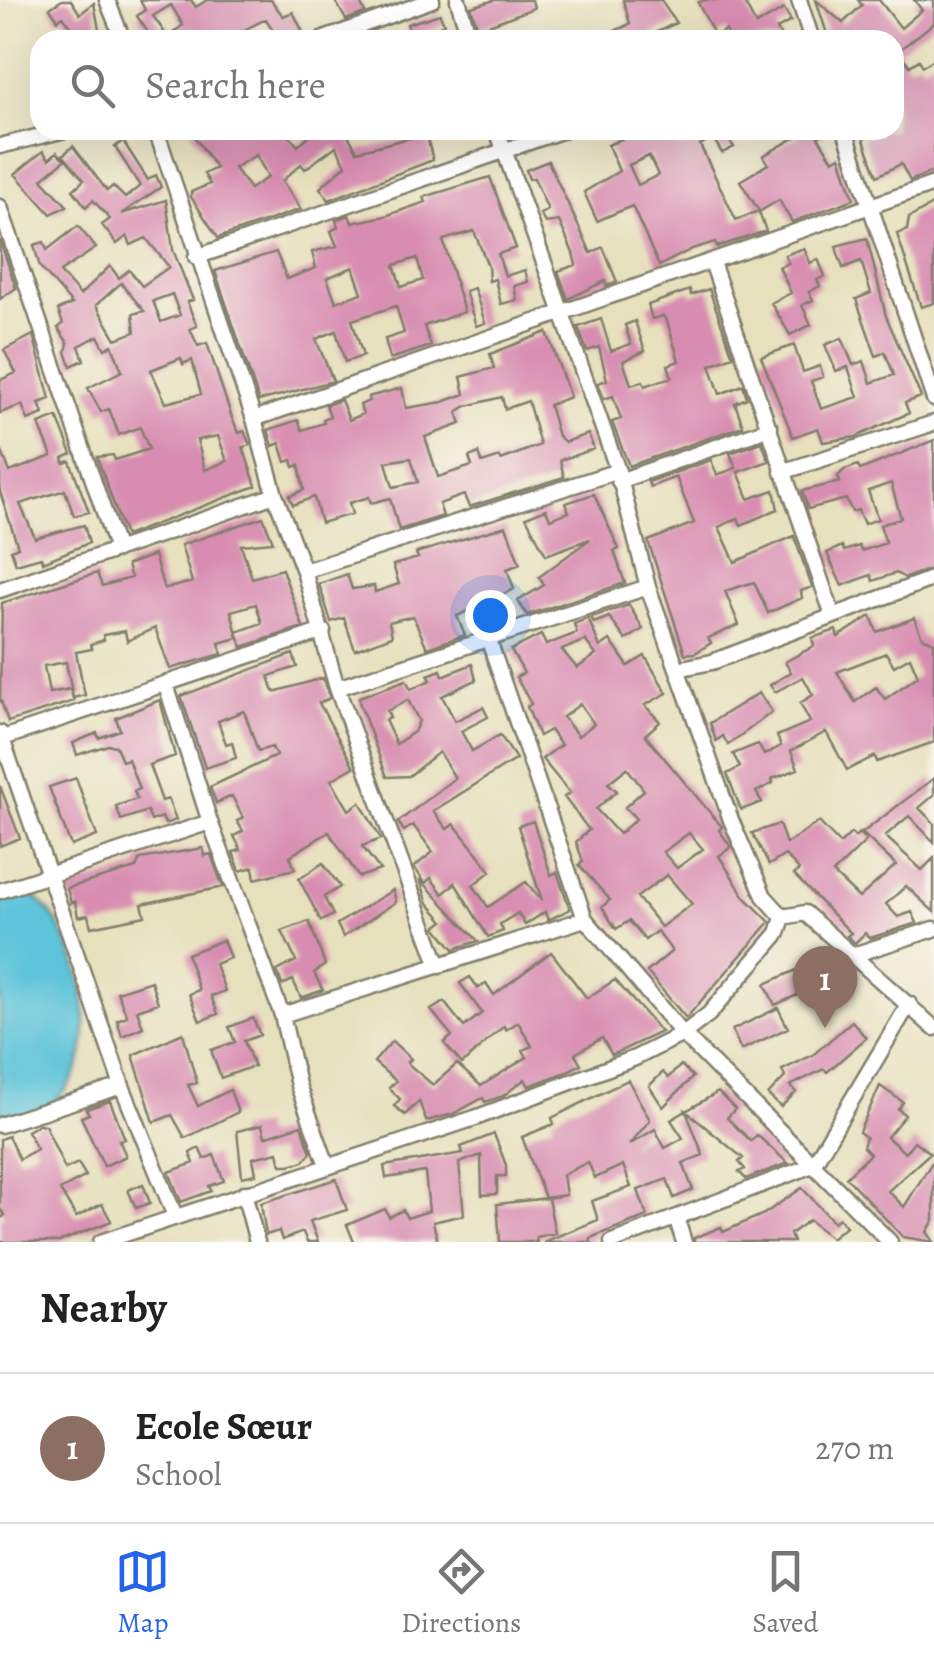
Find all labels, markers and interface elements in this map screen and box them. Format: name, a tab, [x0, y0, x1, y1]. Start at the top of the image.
search box	[30, 30, 904, 140]
icon: search	[65, 58, 120, 113]
text: Search here	[145, 59, 326, 111]
your location	[465, 590, 516, 641]
pin: 1	[792, 946, 858, 1028]
text: Nearby	[40, 1279, 167, 1336]
text: Ecole Sœur	[135, 1400, 312, 1452]
text: 1	[67, 1426, 78, 1470]
text: 270 m	[815, 1426, 894, 1470]
text: School	[135, 1452, 222, 1496]
tab: Map	[115, 1544, 170, 1642]
tab: Directions	[401, 1544, 521, 1642]
tab: Saved	[752, 1544, 819, 1642]

